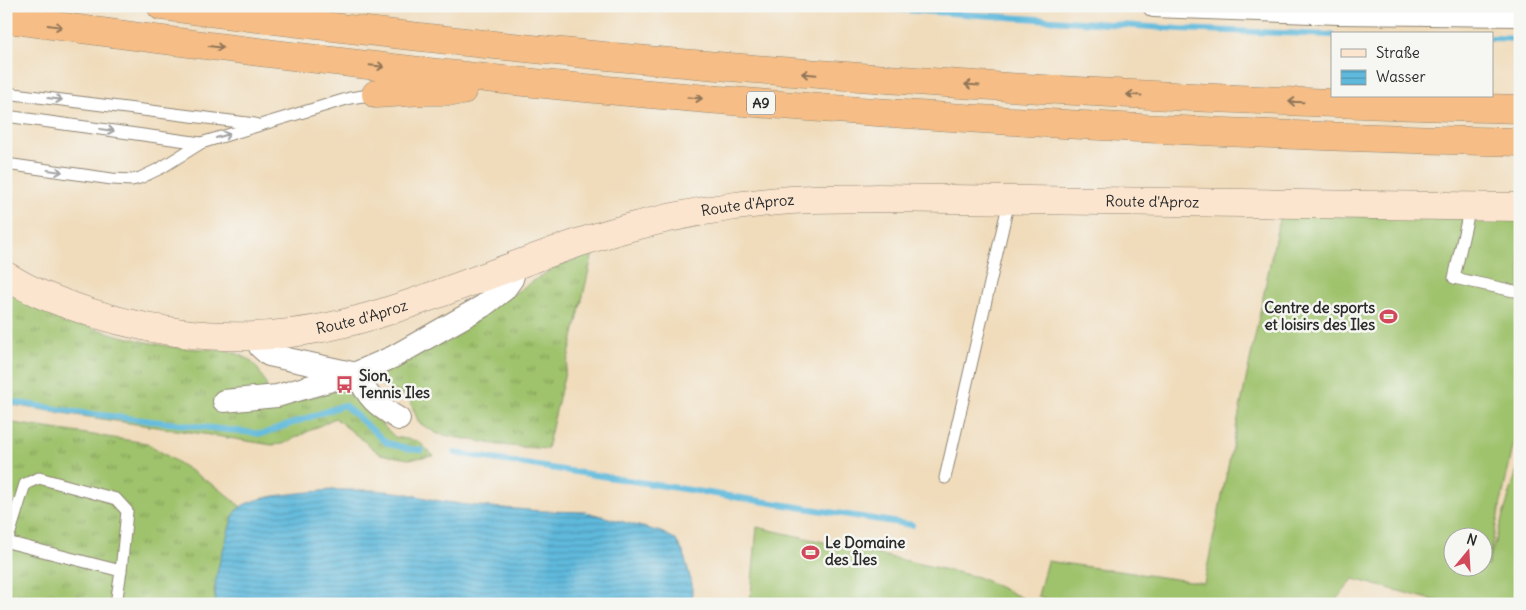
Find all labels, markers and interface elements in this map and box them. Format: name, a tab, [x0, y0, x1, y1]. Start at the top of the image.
one-way arrow	[46, 21, 62, 31]
legend	[1331, 32, 1494, 98]
one-way arrow	[207, 42, 223, 52]
text: Straße	[1376, 43, 1420, 62]
one-way arrow	[369, 61, 385, 71]
text: Wasser	[1376, 67, 1426, 86]
one-way arrow	[802, 69, 818, 78]
one-way arrow	[964, 80, 980, 90]
one-way arrow	[1126, 90, 1142, 99]
road number: A9	[747, 92, 775, 115]
one-way arrow	[687, 93, 703, 102]
one-way arrow	[46, 94, 62, 104]
one-way arrow	[1288, 98, 1304, 107]
one-way arrow	[98, 125, 114, 135]
one-way arrow	[215, 131, 231, 141]
one-way arrow	[46, 166, 62, 176]
street label: Route d'Aproz	[699, 190, 795, 220]
street label: Route d'Aproz	[1105, 191, 1199, 212]
street label: Route d'Aproz	[314, 295, 410, 338]
place label: Centre de sports et loisirs des Iles	[1264, 298, 1375, 334]
sports icon: Centre de sports et loisirs des Iles	[1379, 307, 1399, 327]
place label: Sion, Tennis Iles	[359, 366, 430, 402]
bus stop icon: Sion, Tennis Iles	[335, 375, 355, 395]
north arrow	[1444, 528, 1494, 578]
text: N	[1465, 530, 1479, 550]
place label: Le Domaine des Îles	[825, 533, 905, 569]
sports icon: Le Domaine des Îles	[801, 542, 821, 562]

